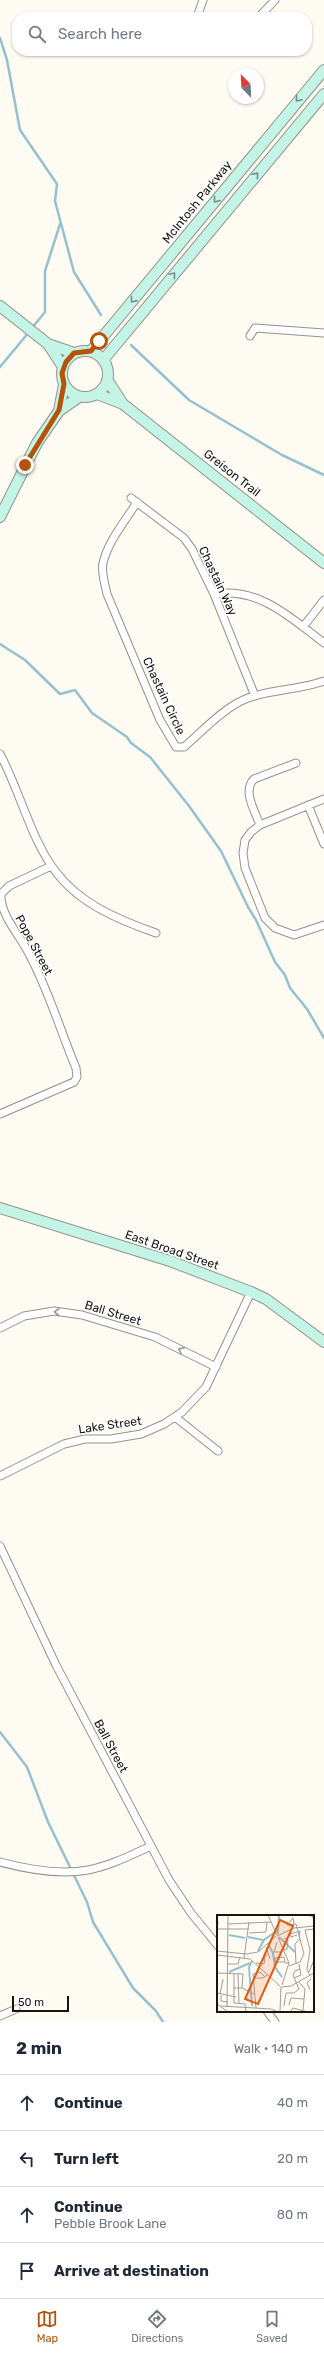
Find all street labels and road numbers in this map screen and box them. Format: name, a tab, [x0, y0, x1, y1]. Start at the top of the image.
street label: McIntosh Parkway	[159, 158, 235, 246]
street label: Greison Trail	[201, 447, 263, 500]
street label: Chastain Way	[196, 544, 240, 618]
street label: Chastain Circle	[140, 655, 188, 737]
street label: Pope Street	[12, 913, 56, 978]
street label: East Broad Street	[123, 1227, 221, 1273]
street label: Ball Street	[83, 1298, 143, 1328]
street label: Lake Street	[78, 1414, 143, 1436]
street label: Ball Street	[91, 1717, 131, 1775]

